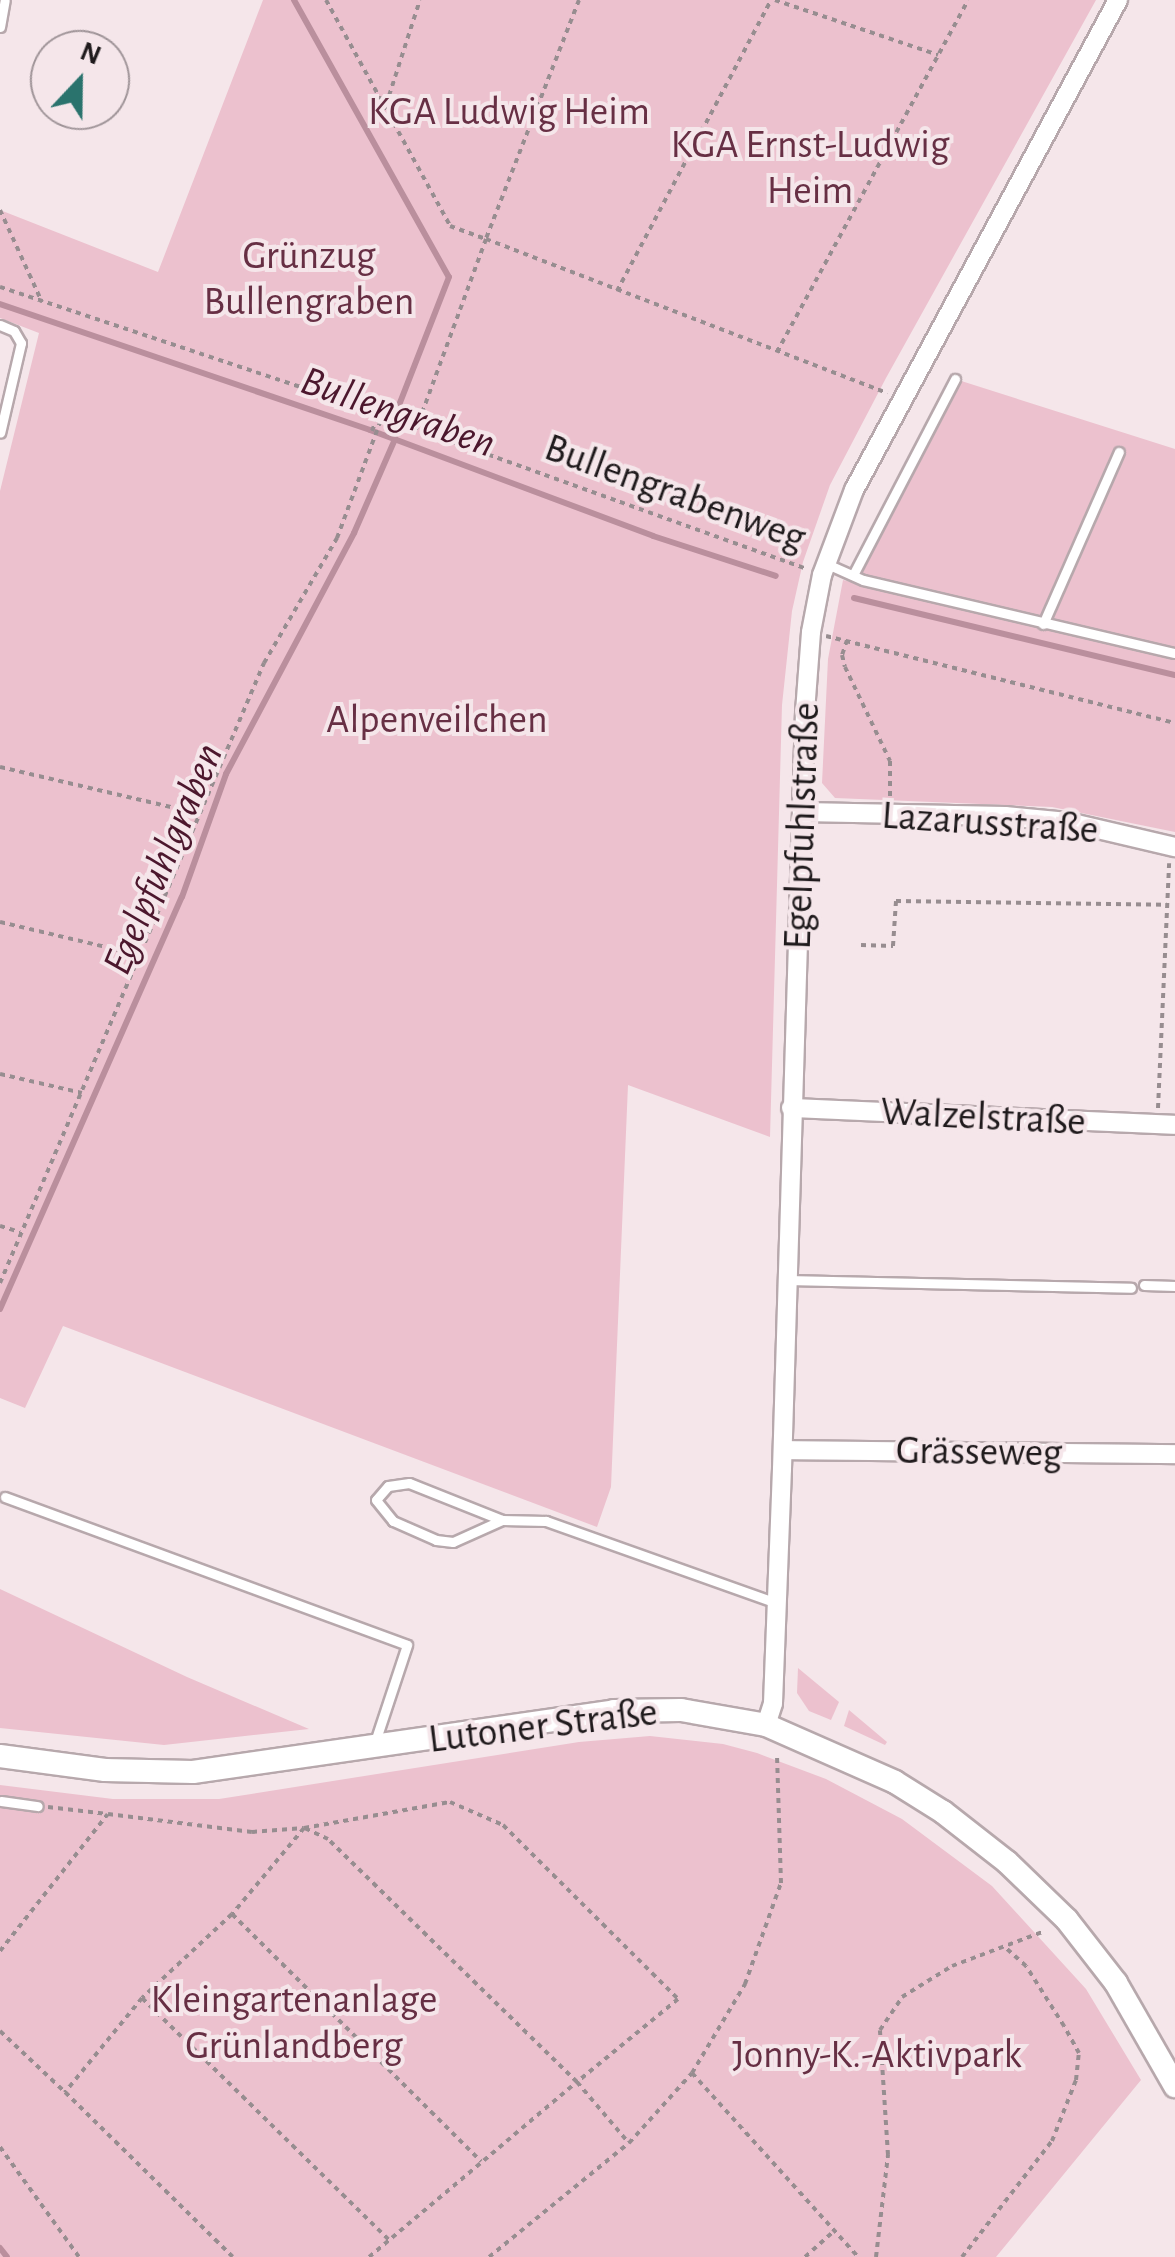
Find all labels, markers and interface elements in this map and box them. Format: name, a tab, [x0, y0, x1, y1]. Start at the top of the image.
north arrow	[30, 30, 130, 130]
text: N	[76, 37, 105, 71]
park label: KGA Ludwig Heim	[368, 88, 650, 136]
park label: KGA Ernst-Ludwig Heim	[670, 121, 950, 215]
park label: Grünzug Bullengraben	[204, 232, 414, 326]
water label: Bullengraben	[294, 355, 502, 469]
street label: Bullengrabenweg	[538, 424, 812, 562]
park label: Alpenveilchen	[326, 696, 548, 744]
street label: Egelpfuhlstraße	[774, 702, 830, 950]
water label: Egelpfuhlgraben	[92, 736, 234, 982]
street label: Lazarusstraße	[880, 791, 1100, 855]
street label: Walzelstraße	[879, 1088, 1087, 1146]
street label: Grässeweg	[896, 1427, 1062, 1477]
street label: Lutoner Straße	[426, 1688, 660, 1764]
park label: Kleingartenanlage Grünlandberg	[151, 1976, 437, 2070]
park label: Jonny-K.-Aktivpark	[732, 2031, 1022, 2079]

